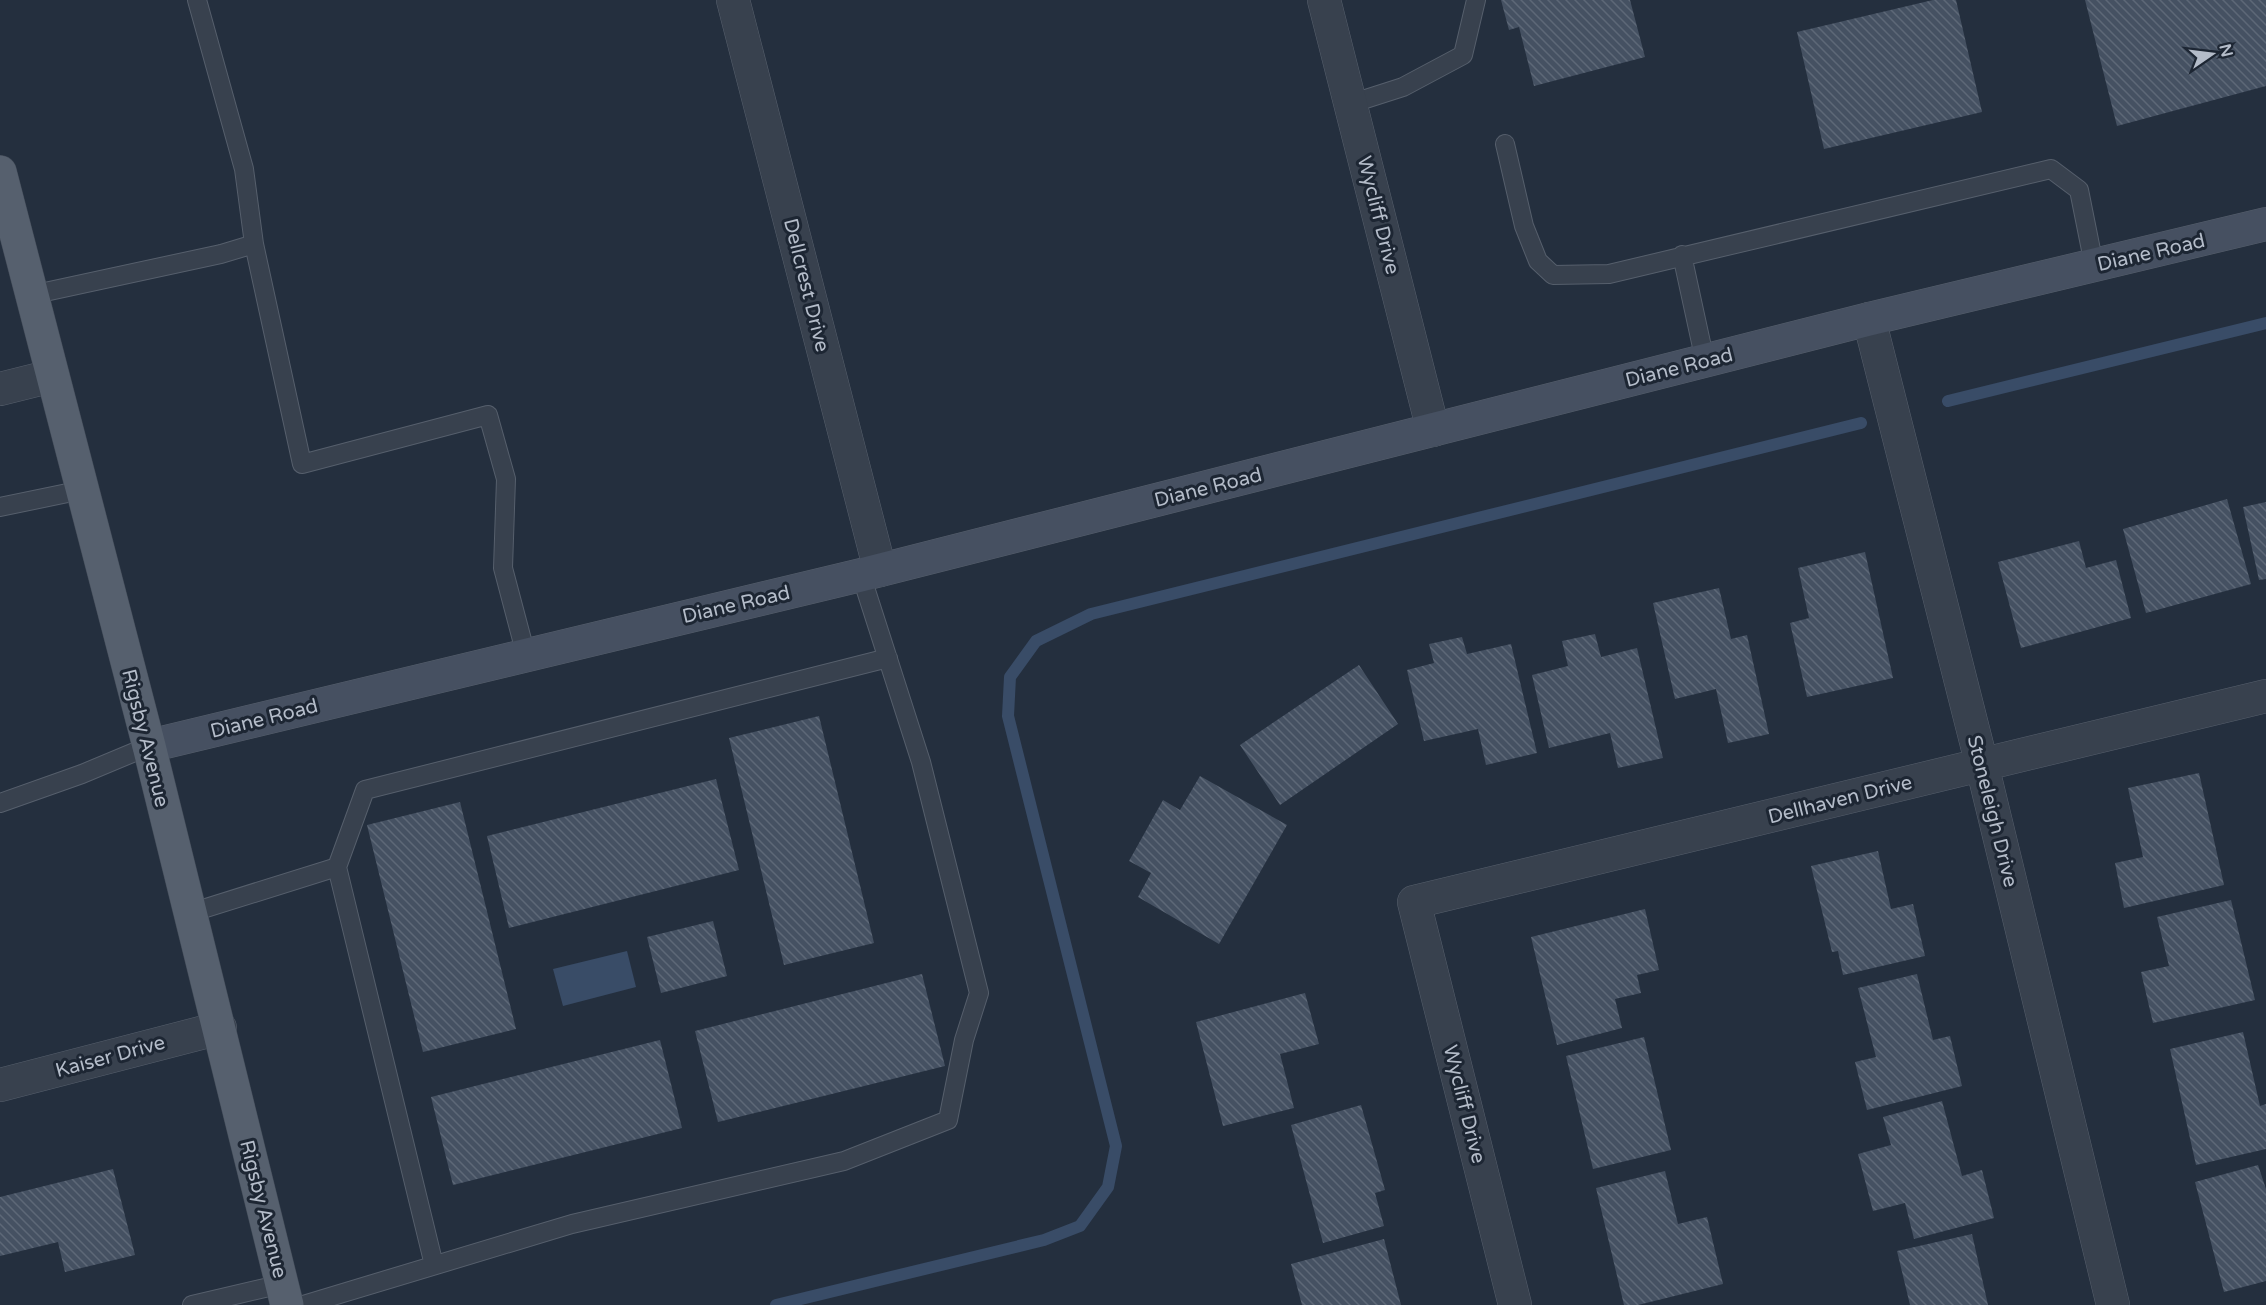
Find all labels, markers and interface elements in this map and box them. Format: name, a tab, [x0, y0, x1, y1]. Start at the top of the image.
north arrow	[2182, 24, 2242, 84]
text: N	[2214, 42, 2237, 59]
street label: Wycliff Drive	[1352, 154, 1404, 277]
street label: Dellcrest Drive	[778, 216, 834, 355]
street label: Diane Road	[2095, 229, 2208, 277]
street label: Diane Road	[1623, 343, 1736, 393]
street label: Diane Road	[1152, 463, 1265, 513]
street label: Diane Road	[680, 581, 793, 629]
street label: Rigsby Avenue	[116, 667, 174, 810]
street label: Diane Road	[208, 694, 321, 744]
street label: Stoneleigh Drive	[1962, 733, 2022, 890]
street label: Dellhaven Drive	[1766, 770, 1915, 829]
street label: Kaiser Drive	[53, 1031, 168, 1083]
street label: Wycliff Drive	[1438, 1043, 1490, 1166]
street label: Rigsby Avenue	[234, 1138, 292, 1281]

